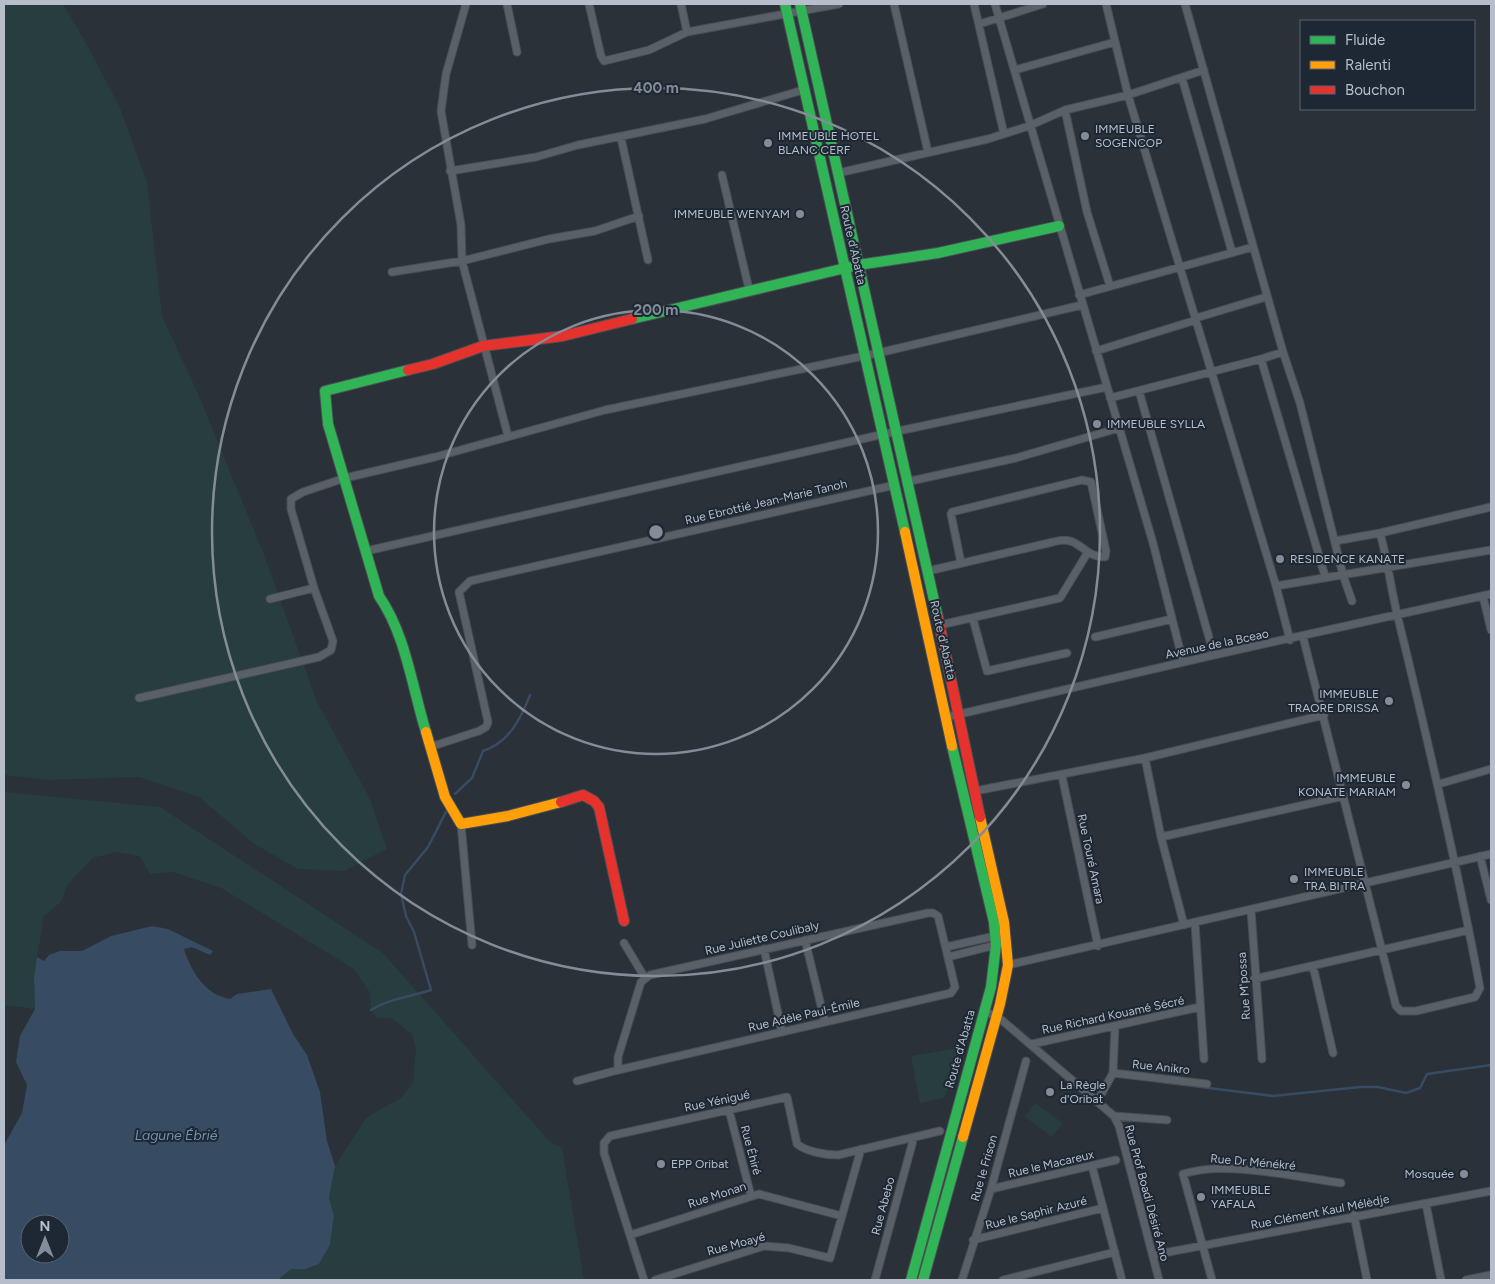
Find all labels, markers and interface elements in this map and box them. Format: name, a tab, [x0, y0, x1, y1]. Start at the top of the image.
legend	[1300, 20, 1475, 110]
text: Fluide	[1345, 31, 1385, 49]
text: Ralenti	[1345, 56, 1391, 74]
text: 400 m	[633, 79, 679, 97]
text: Bouchon	[1345, 81, 1405, 99]
place label: IMMEUBLE SOGENCOP	[1095, 122, 1162, 150]
place label: IMMEUBLE HOTEL BLANC CERF	[778, 129, 880, 157]
marker: IMMEUBLE SOGENCOP	[1079, 130, 1091, 142]
marker: IMMEUBLE HOTEL BLANC CERF	[762, 137, 774, 149]
street label: Route d'Abatta	[837, 204, 869, 286]
place label: IMMEUBLE WENYAM	[674, 207, 790, 221]
marker: IMMEUBLE WENYAM	[794, 208, 806, 220]
text: 200 m	[634, 301, 678, 319]
place label: IMMEUBLE SYLLA	[1107, 417, 1205, 431]
marker: IMMEUBLE SYLLA	[1091, 418, 1103, 430]
street label: Rue Ebrottié Jean-Marie Tanoh	[684, 476, 849, 527]
centre of rings	[647, 523, 665, 541]
place label: RESIDENCE KANATE	[1290, 552, 1405, 566]
marker: RESIDENCE KANATE	[1274, 553, 1286, 565]
street label: Route d'Abatta	[927, 599, 959, 681]
street label: Avenue de la Bceao	[1164, 626, 1270, 662]
place label: IMMEUBLE TRAORE DRISSA	[1288, 687, 1379, 715]
marker: IMMEUBLE TRAORE DRISSA	[1383, 695, 1395, 707]
place label: IMMEUBLE KONATE MARIAM	[1298, 771, 1396, 799]
marker: IMMEUBLE KONATE MARIAM	[1400, 779, 1412, 791]
street label: Rue Touré Amara	[1075, 813, 1107, 905]
place label: IMMEUBLE TRA BI TRA	[1304, 865, 1365, 893]
marker: IMMEUBLE TRA BI TRA	[1288, 873, 1300, 885]
street label: Rue Juliette Coulibaly	[703, 918, 821, 958]
street label: Rue M'possa	[1235, 952, 1253, 1020]
street label: Rue Richard Kouamé Sécré	[1041, 993, 1186, 1037]
street label: Rue Adèle Paul-Émile	[747, 995, 862, 1035]
street label: Route d'Abatta	[942, 1008, 978, 1090]
street label: Rue Anikro	[1131, 1057, 1191, 1077]
place label: La Règle d'Oribat	[1060, 1078, 1106, 1106]
marker: La Règle d'Oribat	[1044, 1086, 1056, 1098]
street label: Rue Yénigué	[683, 1087, 751, 1115]
street label: Rue Prof Boadi Désiré Ano	[1122, 1123, 1172, 1263]
street label: Rue Éhiré	[738, 1124, 764, 1177]
water label: Lagune Ébrié	[135, 1127, 218, 1144]
street label: Rue le Frison	[968, 1133, 1000, 1203]
street label: Rue le Macareux	[1007, 1147, 1096, 1181]
street label: Rue Dr Ménékré	[1210, 1151, 1297, 1173]
place label: EPP Oribat	[671, 1157, 729, 1171]
marker: EPP Oribat	[655, 1158, 667, 1170]
place label: Mosquée	[1405, 1167, 1454, 1181]
marker: Mosquée	[1458, 1168, 1470, 1180]
street label: Rue Abebo	[869, 1175, 897, 1237]
street label: Rue Monan	[686, 1179, 748, 1211]
place label: IMMEUBLE YAFALA	[1211, 1183, 1271, 1211]
marker: IMMEUBLE YAFALA	[1195, 1191, 1207, 1203]
street label: Rue Clément Kaul Mélèdje	[1249, 1192, 1391, 1232]
street label: Rue le Saphir Azuré	[984, 1193, 1089, 1232]
north arrow	[20, 1214, 70, 1264]
text: N	[40, 1218, 50, 1235]
street label: Rue Moayé	[705, 1229, 767, 1258]

